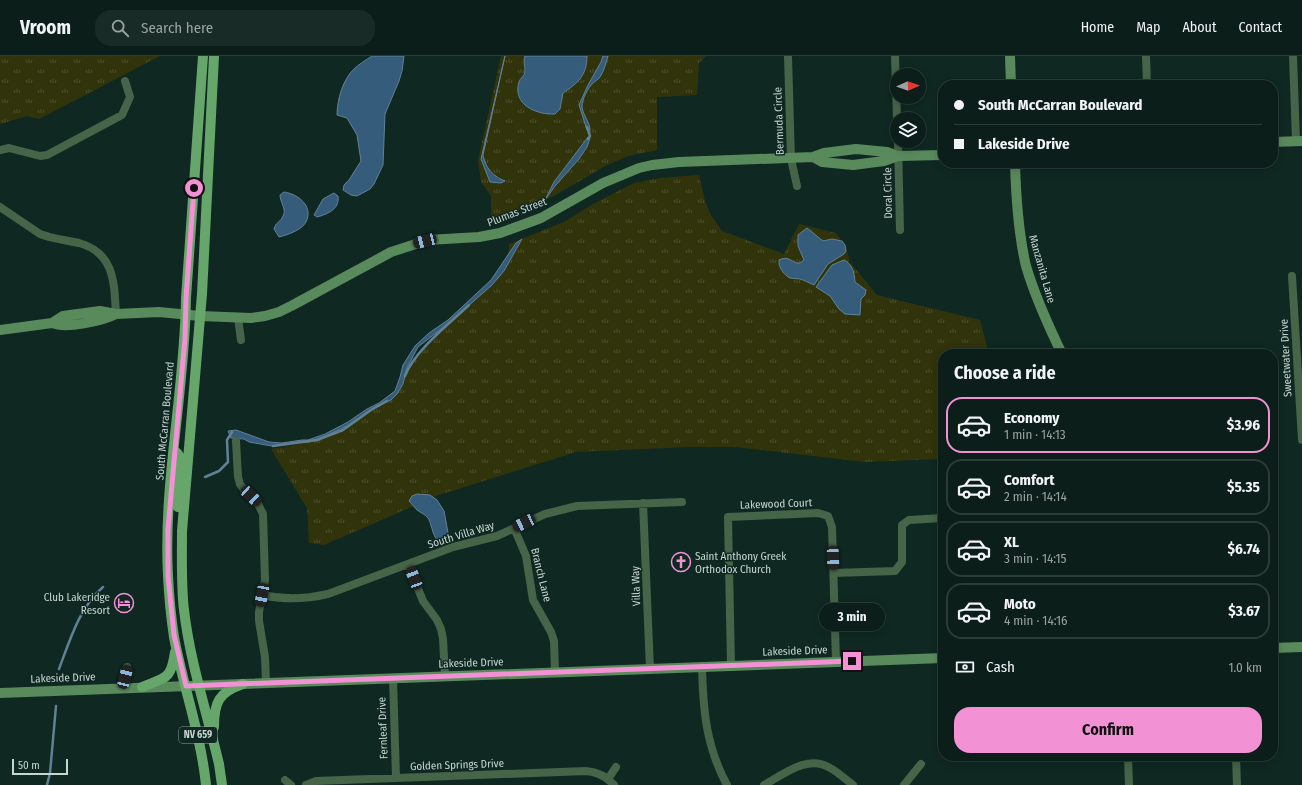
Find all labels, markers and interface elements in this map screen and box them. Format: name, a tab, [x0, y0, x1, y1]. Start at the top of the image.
search box	[95, 10, 375, 46]
text: Vroom	[20, 16, 71, 39]
icon: search	[109, 17, 131, 39]
text: Search here	[141, 19, 213, 37]
text: Home	[1081, 19, 1114, 36]
text: Map	[1136, 19, 1160, 36]
text: About	[1182, 19, 1217, 36]
text: Contact	[1239, 19, 1282, 36]
north arrow	[890, 68, 926, 104]
map controls	[890, 68, 926, 148]
street label: Bermuda Circle	[771, 87, 787, 155]
text: South McCarran Boulevard	[978, 96, 1142, 114]
button: layers	[890, 112, 926, 148]
text: Lakeside Drive	[978, 135, 1070, 153]
street label: Doral Circle	[881, 167, 895, 219]
route start	[185, 179, 203, 197]
street label: Plumas Street	[486, 195, 549, 229]
car	[412, 232, 438, 250]
street label: Manzanita Lane	[1026, 234, 1058, 304]
street label: Sweetwater Drive	[1277, 319, 1295, 397]
street label: South McCarran Boulevard	[153, 361, 177, 481]
text: Choose a ride	[954, 362, 1056, 384]
icon: car	[956, 407, 992, 443]
text: Economy	[1004, 409, 1059, 427]
text: $3.96	[1227, 416, 1260, 434]
text: 1 min · 14:13	[1004, 427, 1066, 442]
icon: car	[956, 469, 992, 505]
text: Comfort	[1004, 471, 1055, 489]
text: $5.35	[1227, 478, 1260, 496]
car	[238, 483, 264, 509]
text: 2 min · 14:14	[1004, 489, 1067, 504]
street label: Lakewood Court	[740, 496, 813, 512]
car	[511, 512, 537, 534]
street label: South Villa Way	[426, 519, 496, 551]
icon: car	[956, 531, 992, 567]
text: XL	[1004, 533, 1019, 551]
text: $6.74	[1228, 540, 1260, 558]
car	[827, 546, 839, 570]
street label: Branch Lane	[528, 547, 554, 603]
place label: Saint Anthony Greek Orthodox Church	[695, 550, 787, 576]
church icon: Saint Anthony Greek Orthodox Church	[670, 551, 692, 573]
text: 3 min · 14:15	[1004, 551, 1067, 566]
car	[404, 565, 424, 591]
street label: Villa Way	[629, 566, 643, 606]
car	[254, 582, 270, 608]
place label: Club Lakeridge Resort	[44, 591, 110, 617]
hotel icon: Club Lakeridge Resort	[113, 592, 135, 614]
icon: car	[956, 593, 992, 629]
text: Moto	[1004, 595, 1036, 613]
text: $3.67	[1228, 602, 1260, 620]
callout: 3 min	[819, 603, 885, 631]
text: 3 min	[838, 609, 866, 624]
text: 4 min · 14:16	[1004, 613, 1067, 628]
street label: Lakeside Drive	[762, 643, 828, 659]
route end	[843, 652, 861, 670]
street label: Lakeside Drive	[438, 655, 504, 671]
icon: cash	[954, 656, 976, 678]
text: Cash	[986, 658, 1015, 676]
text: 1.0 km	[1228, 660, 1262, 675]
car	[116, 664, 134, 690]
street label: Lakeside Drive	[30, 670, 96, 686]
street label: Fernleaf Drive	[375, 697, 391, 759]
button: Confirm	[954, 707, 1262, 753]
road number: NV 659	[179, 727, 217, 743]
scale bar	[12, 757, 68, 776]
street label: Golden Springs Drive	[410, 757, 504, 773]
text: 50 m	[18, 759, 40, 772]

